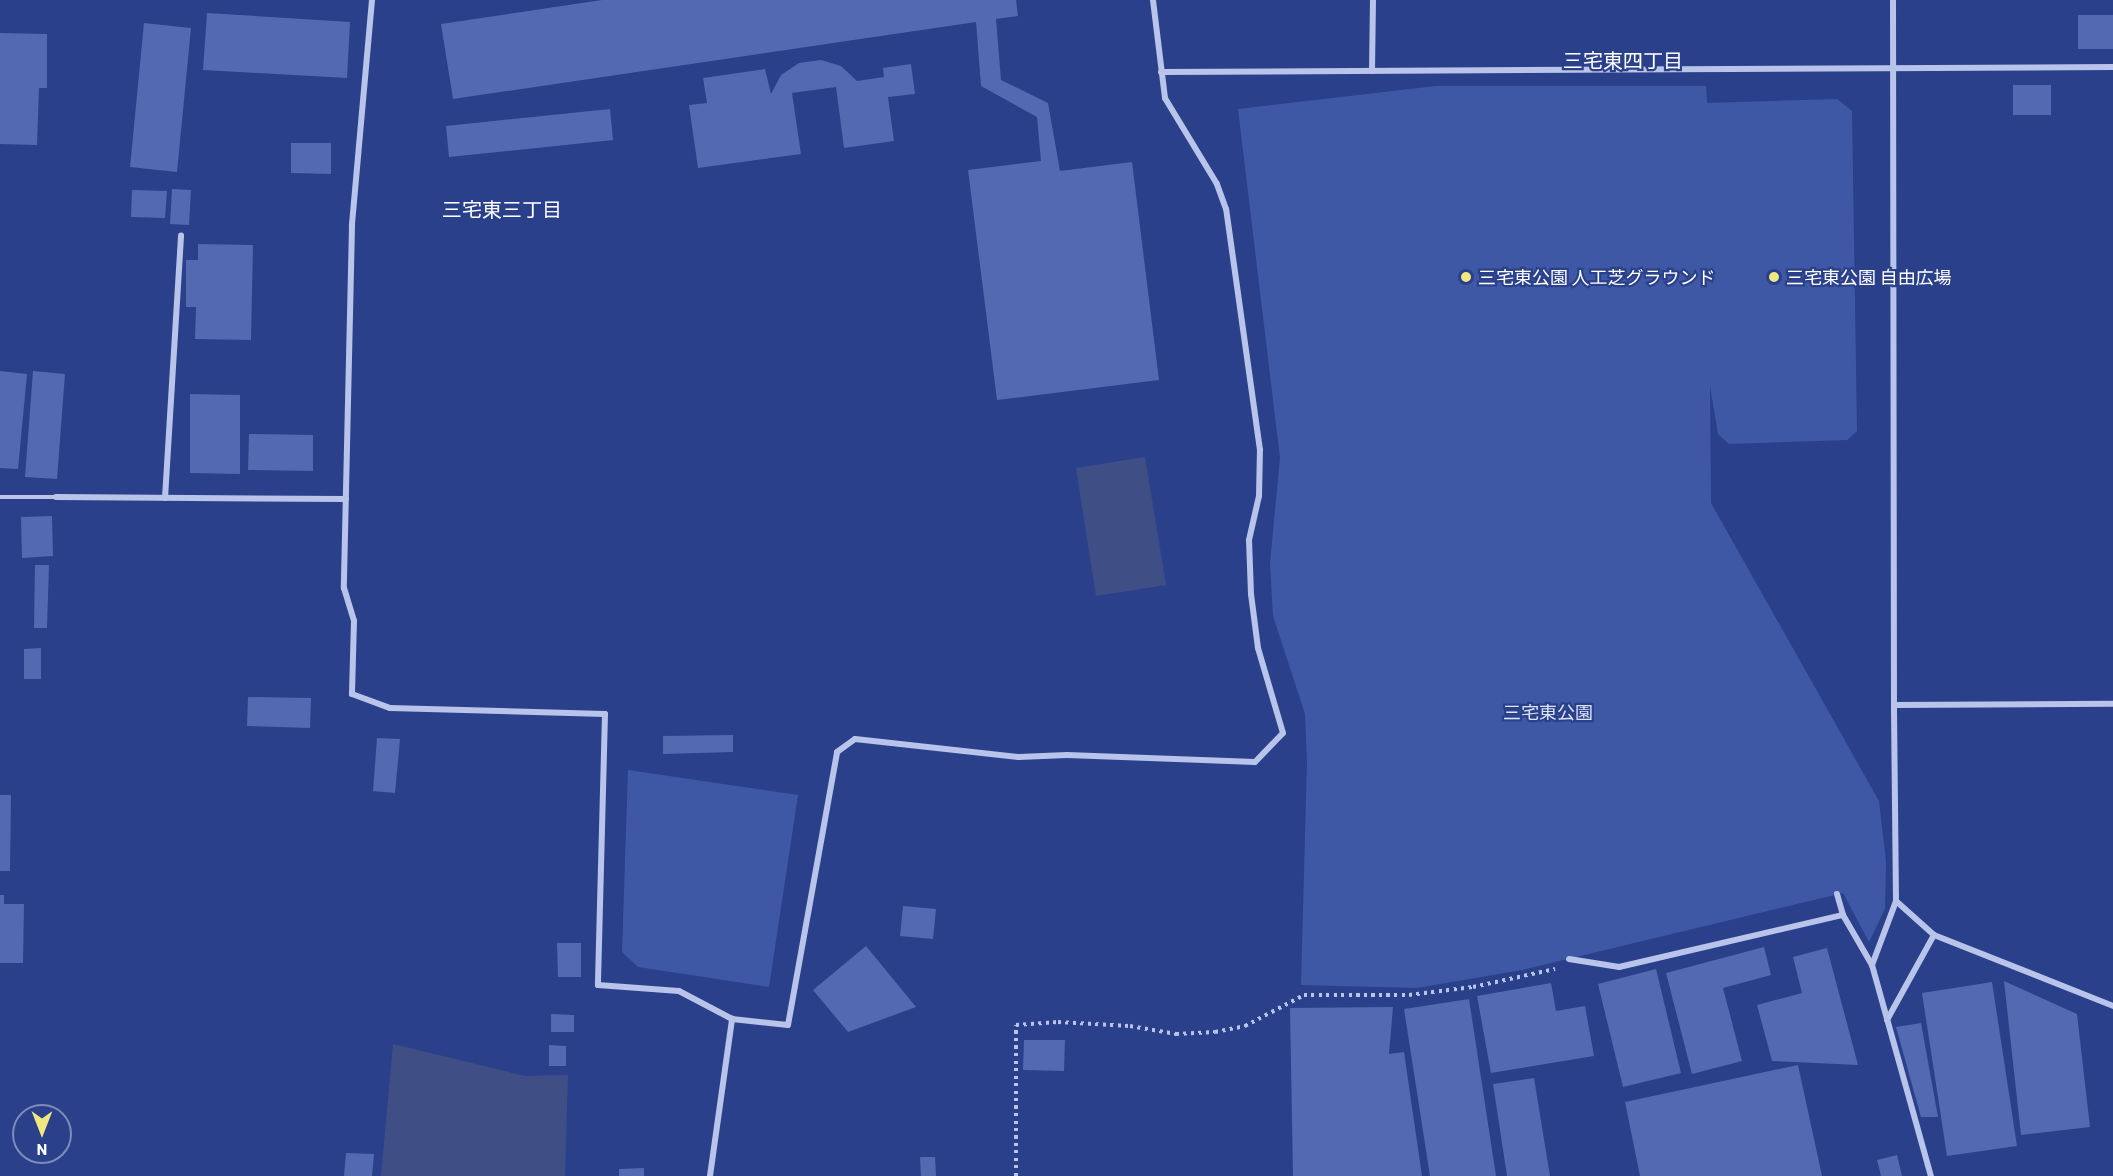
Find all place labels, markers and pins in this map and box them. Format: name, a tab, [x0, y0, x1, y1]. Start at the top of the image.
place label: 三宅東公園 人工芝グラウンド	[1478, 266, 1716, 288]
place label: 三宅東公園 自由広場	[1786, 266, 1952, 288]
marker: 三宅東公園 人工芝グラウンド	[1459, 270, 1473, 284]
marker: 三宅東公園 自由広場	[1767, 270, 1781, 284]

